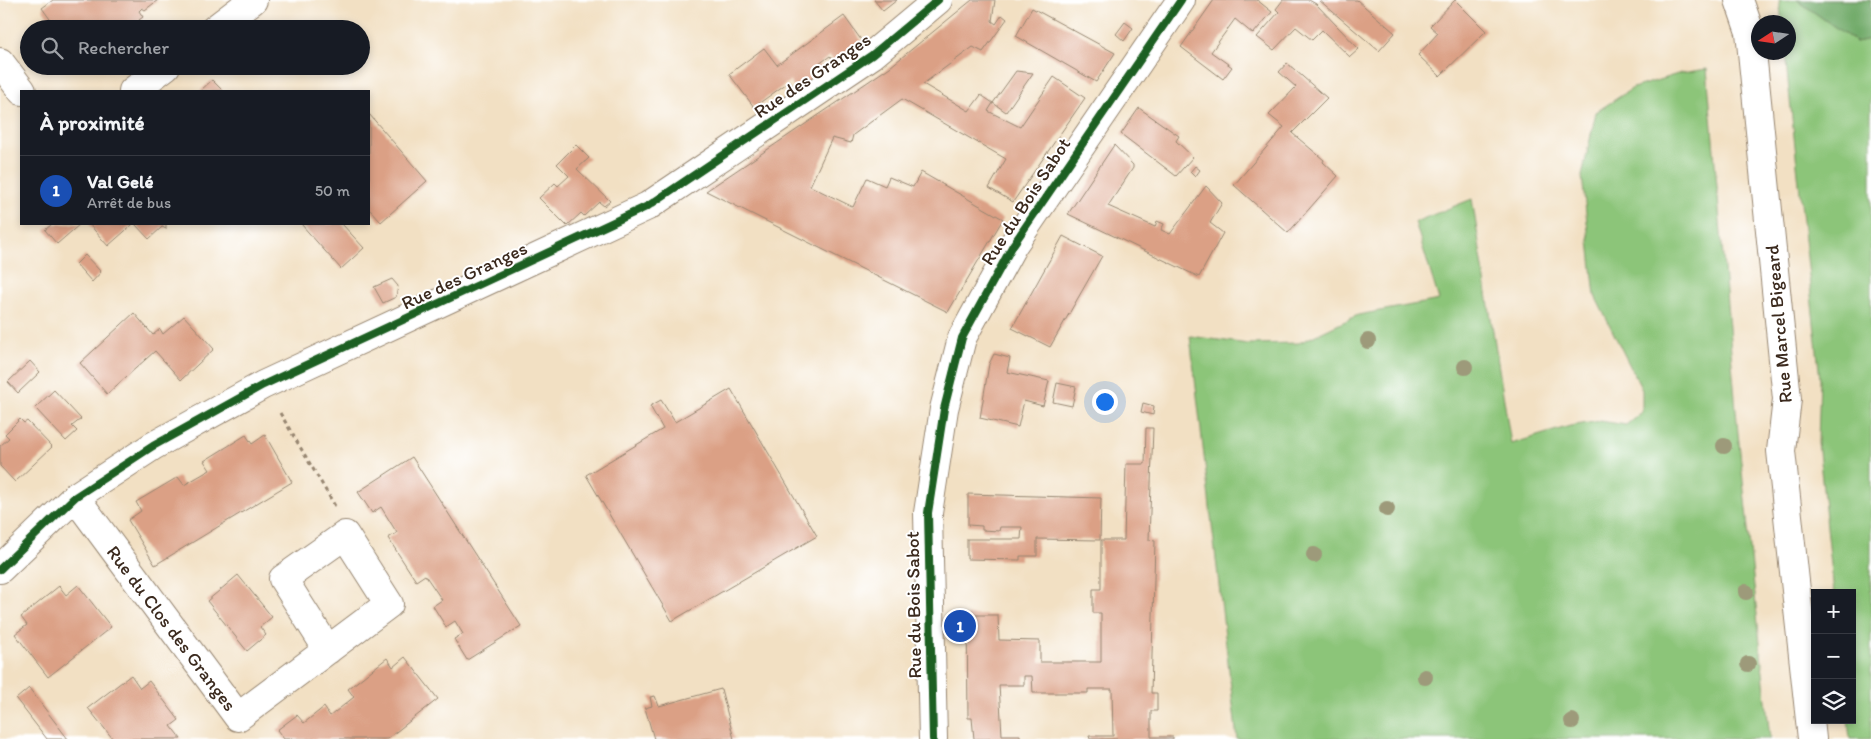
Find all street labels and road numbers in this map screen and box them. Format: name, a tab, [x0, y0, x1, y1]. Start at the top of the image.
street label: Rue des Granges	[749, 28, 875, 123]
street label: Rue du Bois Sabot	[976, 133, 1075, 269]
street label: Rue des Granges	[398, 236, 531, 315]
street label: Rue Marcel Bigeard	[1760, 243, 1797, 404]
street label: Rue du Bois Sabot	[901, 531, 926, 679]
street label: Rue du Clos des Granges	[102, 541, 241, 716]

